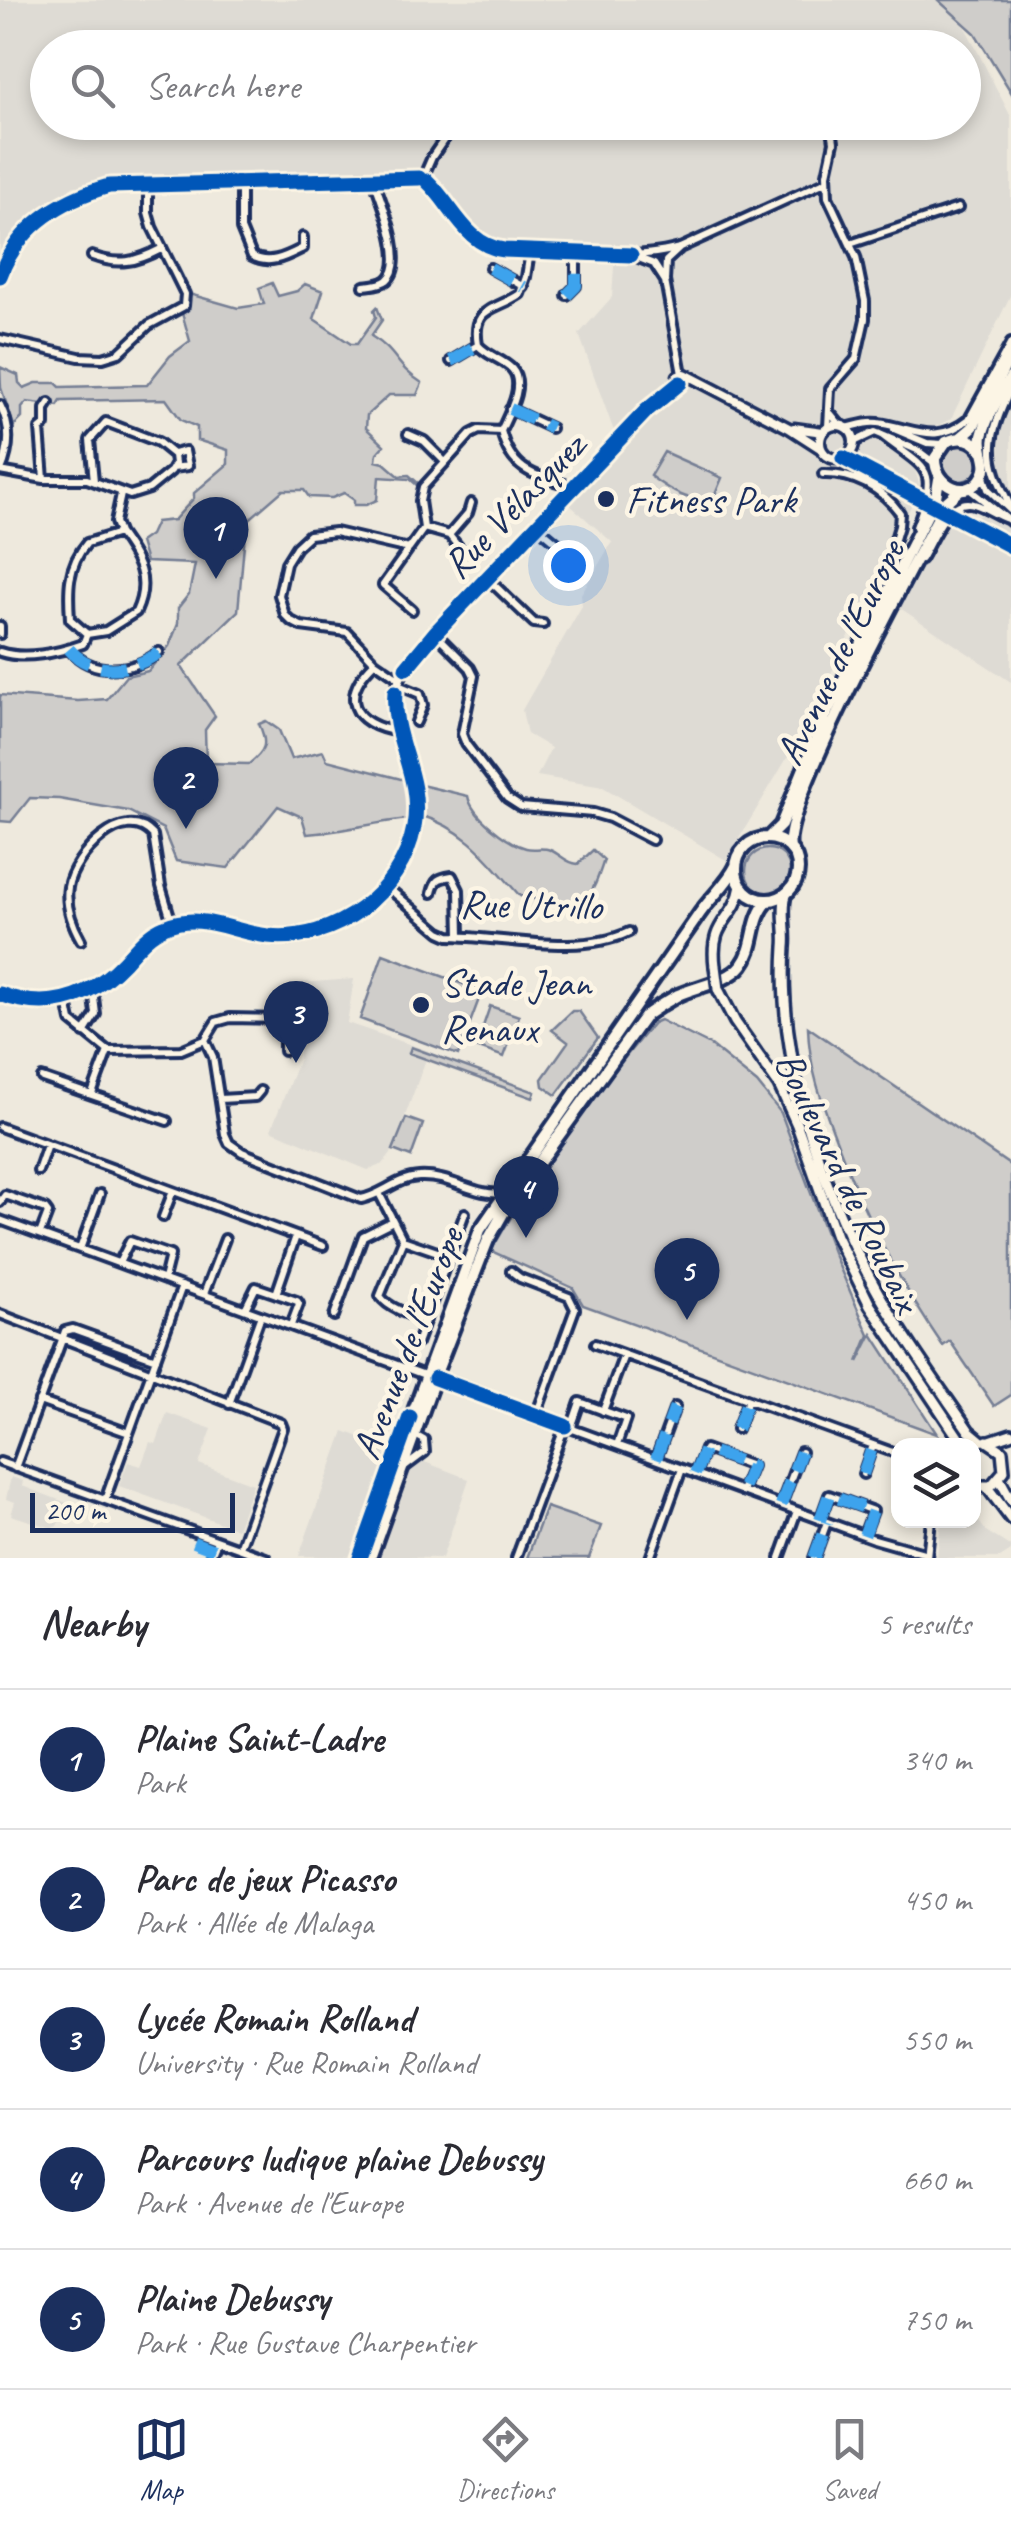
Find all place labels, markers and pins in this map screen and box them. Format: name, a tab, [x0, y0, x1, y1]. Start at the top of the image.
place label: Fitness Park	[626, 475, 798, 525]
marker: Fitness Park	[595, 488, 617, 510]
pin: 1	[184, 496, 248, 579]
pin: 2	[154, 746, 218, 829]
place label: Stade Jean Renaux	[441, 958, 593, 1054]
pin: 3	[264, 980, 328, 1063]
marker: Stade Jean Renaux	[410, 994, 432, 1016]
pin: 4	[494, 1156, 558, 1238]
pin: 5	[654, 1238, 720, 1320]

